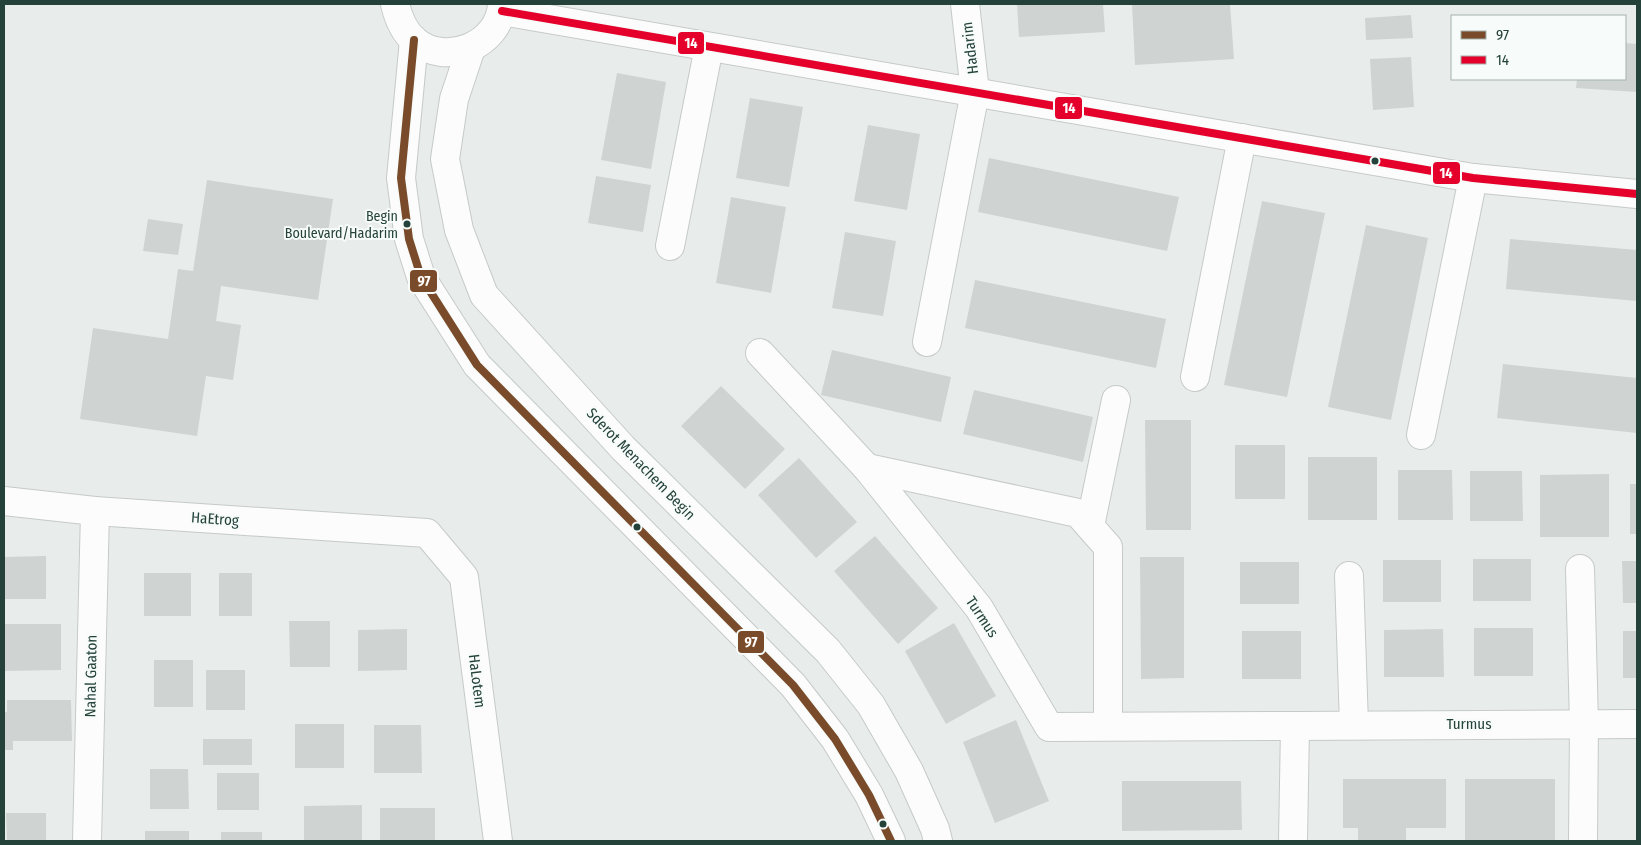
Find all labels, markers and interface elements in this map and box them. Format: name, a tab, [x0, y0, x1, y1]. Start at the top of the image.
legend	[1451, 15, 1626, 80]
street label: Hadarim	[958, 21, 982, 75]
text: 97	[1496, 26, 1509, 44]
line badge: 14	[677, 31, 705, 55]
text: 14	[684, 35, 698, 52]
text: 14	[1496, 51, 1509, 69]
line badge: 14	[1054, 96, 1083, 120]
text: 14	[1062, 100, 1076, 117]
unlabelled marker	[1370, 156, 1380, 166]
line badge: 14	[1432, 161, 1461, 185]
text: 14	[1439, 165, 1453, 182]
place label: Begin Boulevard/Hadarim	[285, 208, 398, 242]
marker: Begin Boulevard/Hadarim	[402, 219, 412, 229]
line badge: 97	[409, 269, 438, 293]
text: 97	[417, 273, 431, 290]
street label: Sderot Menachem Begin	[583, 404, 699, 524]
street label: HaEtrog	[190, 508, 240, 530]
unlabelled marker	[632, 522, 642, 532]
street label: Turmus	[962, 593, 1002, 641]
line badge: 97	[737, 630, 765, 654]
street label: Nahal Gaaton	[81, 634, 101, 718]
text: 97	[744, 634, 758, 651]
street label: HaLotem	[465, 653, 489, 709]
street label: Turmus	[1446, 715, 1492, 733]
unlabelled marker	[878, 819, 888, 829]

